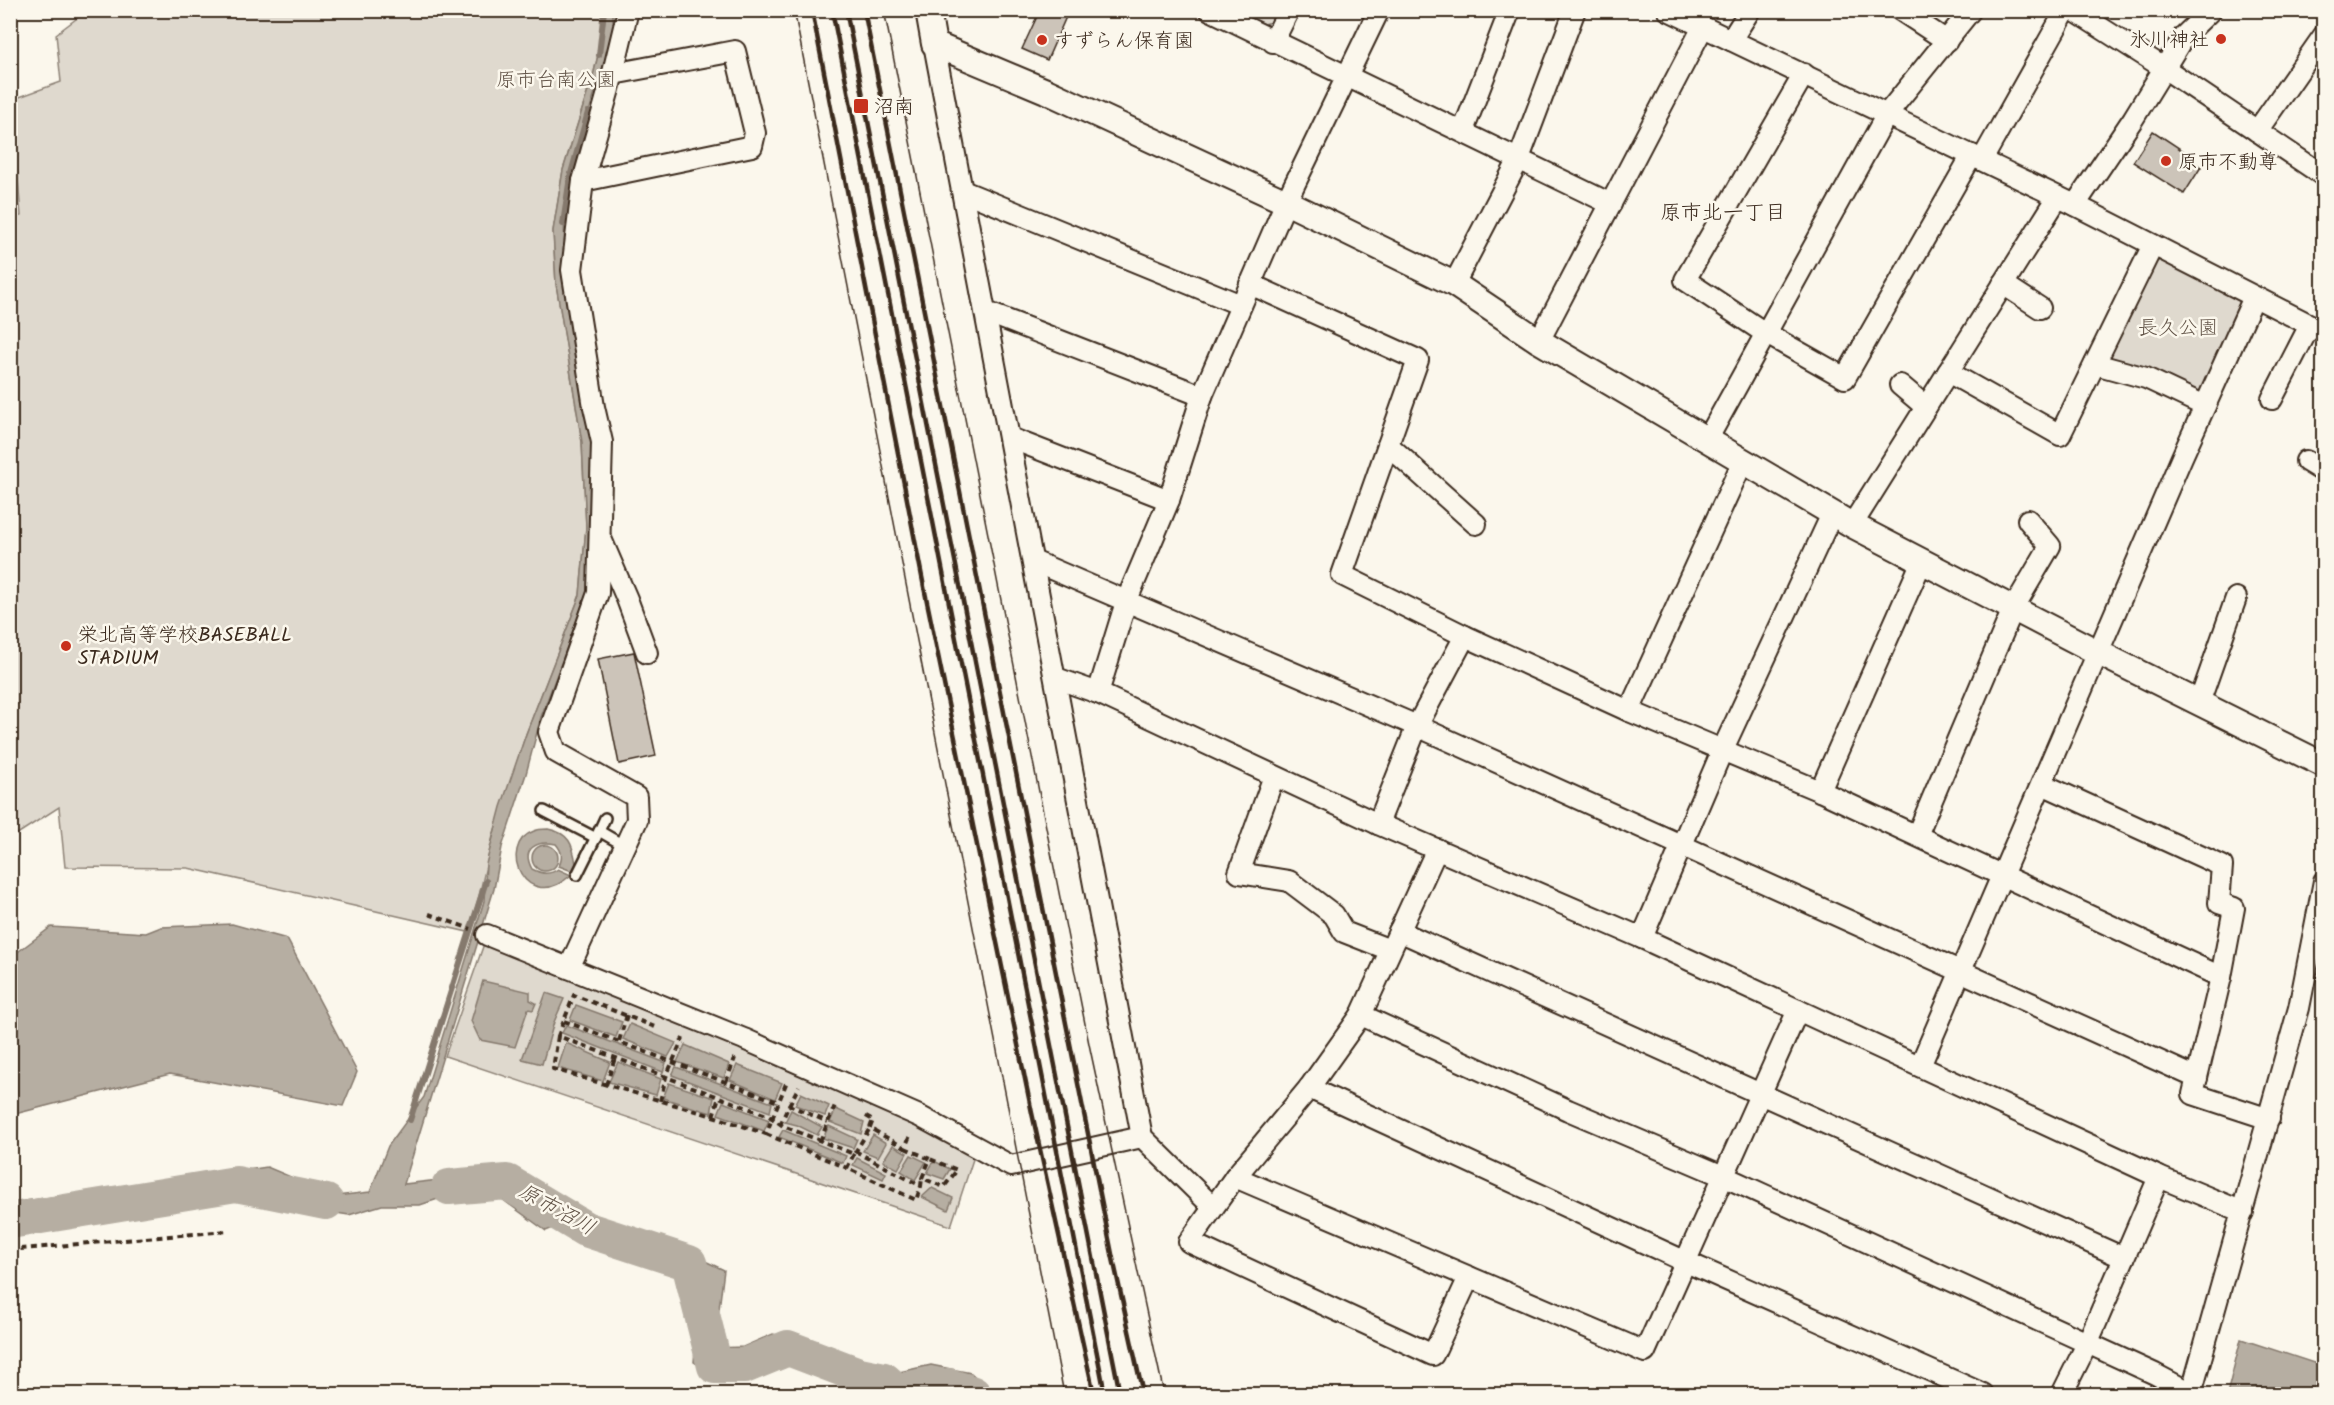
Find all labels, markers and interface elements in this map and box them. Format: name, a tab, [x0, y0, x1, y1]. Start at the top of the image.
place label: 氷川神社	[2129, 25, 2209, 57]
place label: すずらん保育園	[1054, 26, 1194, 58]
marker: 氷川神社	[2214, 32, 2228, 46]
marker: すずらん保育園	[1035, 33, 1049, 47]
park label: 原市台南公園	[496, 65, 616, 97]
place label: 沼南	[874, 92, 914, 124]
marker: 沼南	[852, 97, 870, 115]
place label: 原市不動尊	[2178, 147, 2278, 179]
marker: 原市不動尊	[2159, 154, 2173, 168]
district label: 原市北一丁目	[1660, 197, 1786, 230]
park label: 長久公園	[2138, 313, 2218, 345]
place label: 栄北高等学校BASEBALL STADIUM	[78, 620, 292, 675]
marker: 栄北高等学校BASEBALL STADIUM	[59, 639, 73, 653]
water label: 原市沼川	[512, 1176, 601, 1245]

